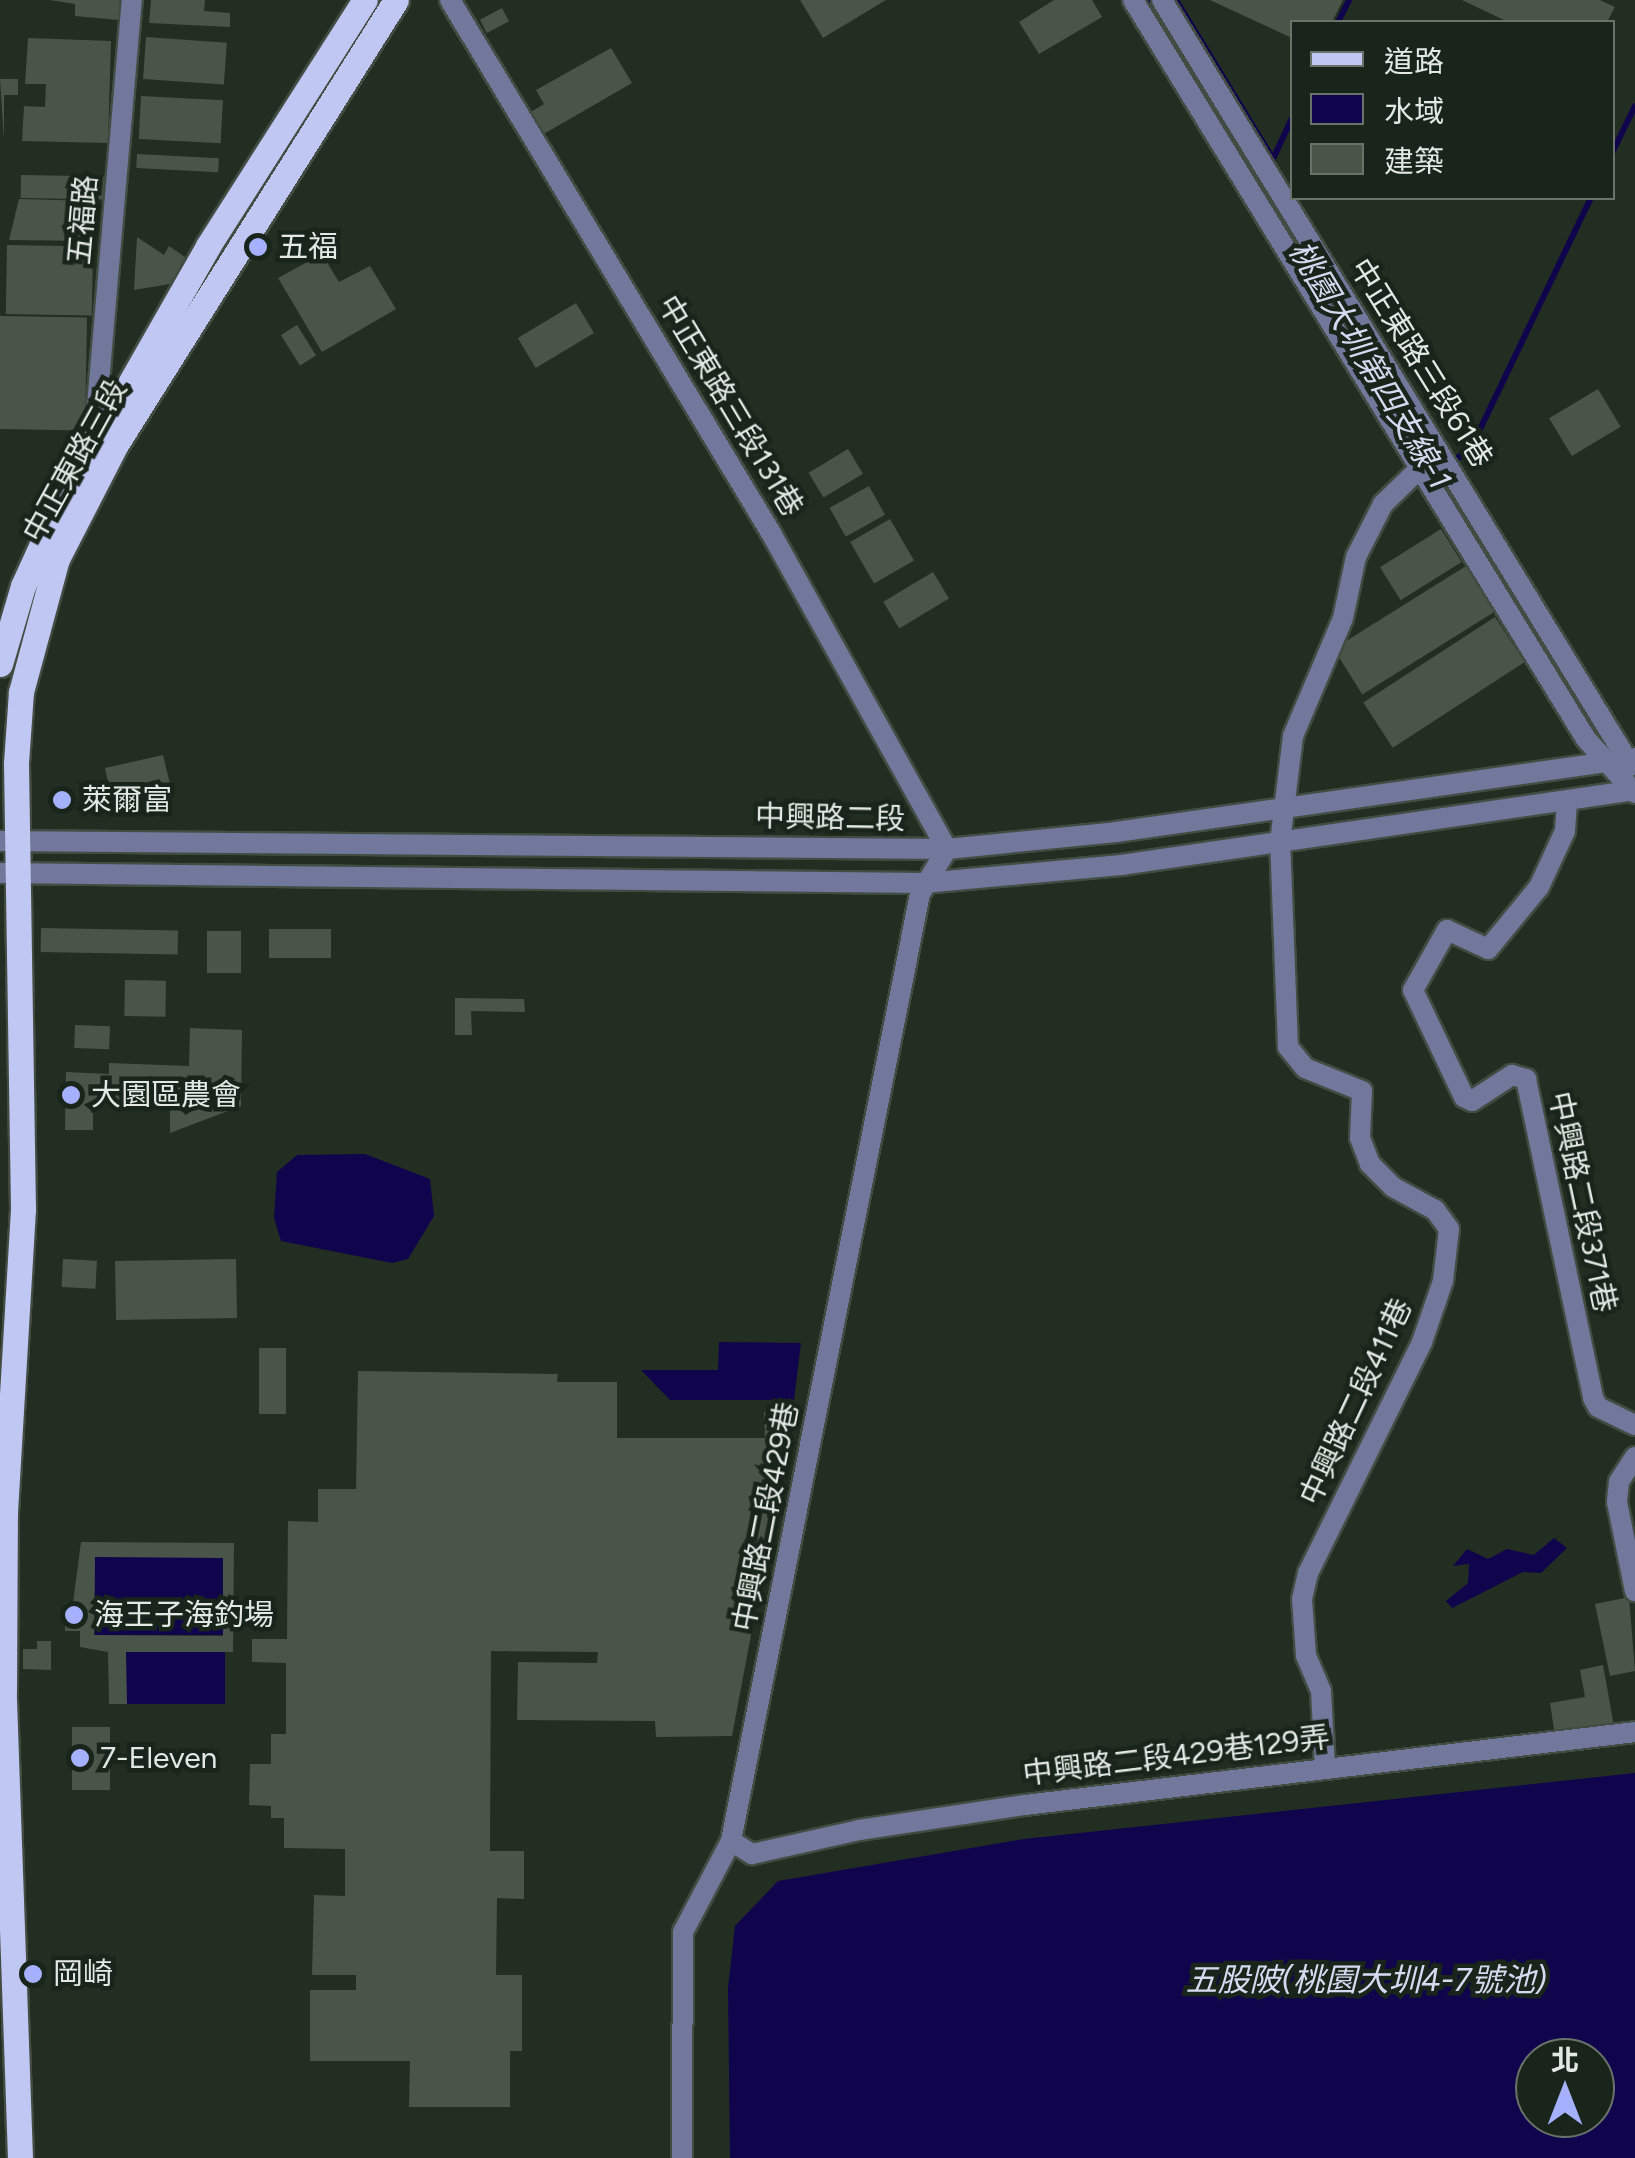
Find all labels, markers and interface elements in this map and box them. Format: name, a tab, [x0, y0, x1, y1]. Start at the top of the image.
legend	[1290, 20, 1615, 200]
text: 道路	[1384, 43, 1444, 80]
text: 水域	[1384, 93, 1444, 130]
text: 建築	[1384, 143, 1444, 180]
street label: 五福路	[61, 174, 105, 266]
place label: 五福	[278, 229, 338, 265]
water label: 桃園大圳第四支線-1	[1281, 234, 1459, 496]
marker: 五福	[247, 236, 269, 258]
street label: 中正東路三段61巷	[1342, 252, 1500, 474]
street label: 中正東路三段131巷	[650, 289, 810, 523]
street label: 中正東路三段	[16, 374, 134, 548]
place label: 萊爾富	[82, 782, 172, 818]
marker: 萊爾富	[51, 789, 73, 811]
street label: 中興路二段	[755, 799, 905, 837]
place label: 大園區農會	[91, 1077, 241, 1113]
marker: 大園區農會	[60, 1084, 82, 1106]
street label: 中興路二段371巷	[1541, 1088, 1623, 1316]
street label: 中興路二段411巷	[1292, 1293, 1420, 1511]
street label: 中興路二段429巷	[726, 1400, 806, 1634]
place label: 海王子海釣場	[94, 1597, 274, 1633]
marker: 海王子海釣場	[63, 1604, 85, 1626]
street label: 中興路二段429巷129弄	[1021, 1719, 1331, 1793]
place label: 7-Eleven	[100, 1740, 217, 1776]
marker: 7-Eleven	[69, 1747, 91, 1769]
place label: 岡崎	[53, 1956, 113, 1992]
water label: 五股陂(桃園大圳4-7號池)	[1185, 1961, 1547, 1999]
marker: 岡崎	[22, 1963, 44, 1985]
north arrow	[1515, 2038, 1615, 2138]
text: 北	[1551, 2043, 1579, 2077]

